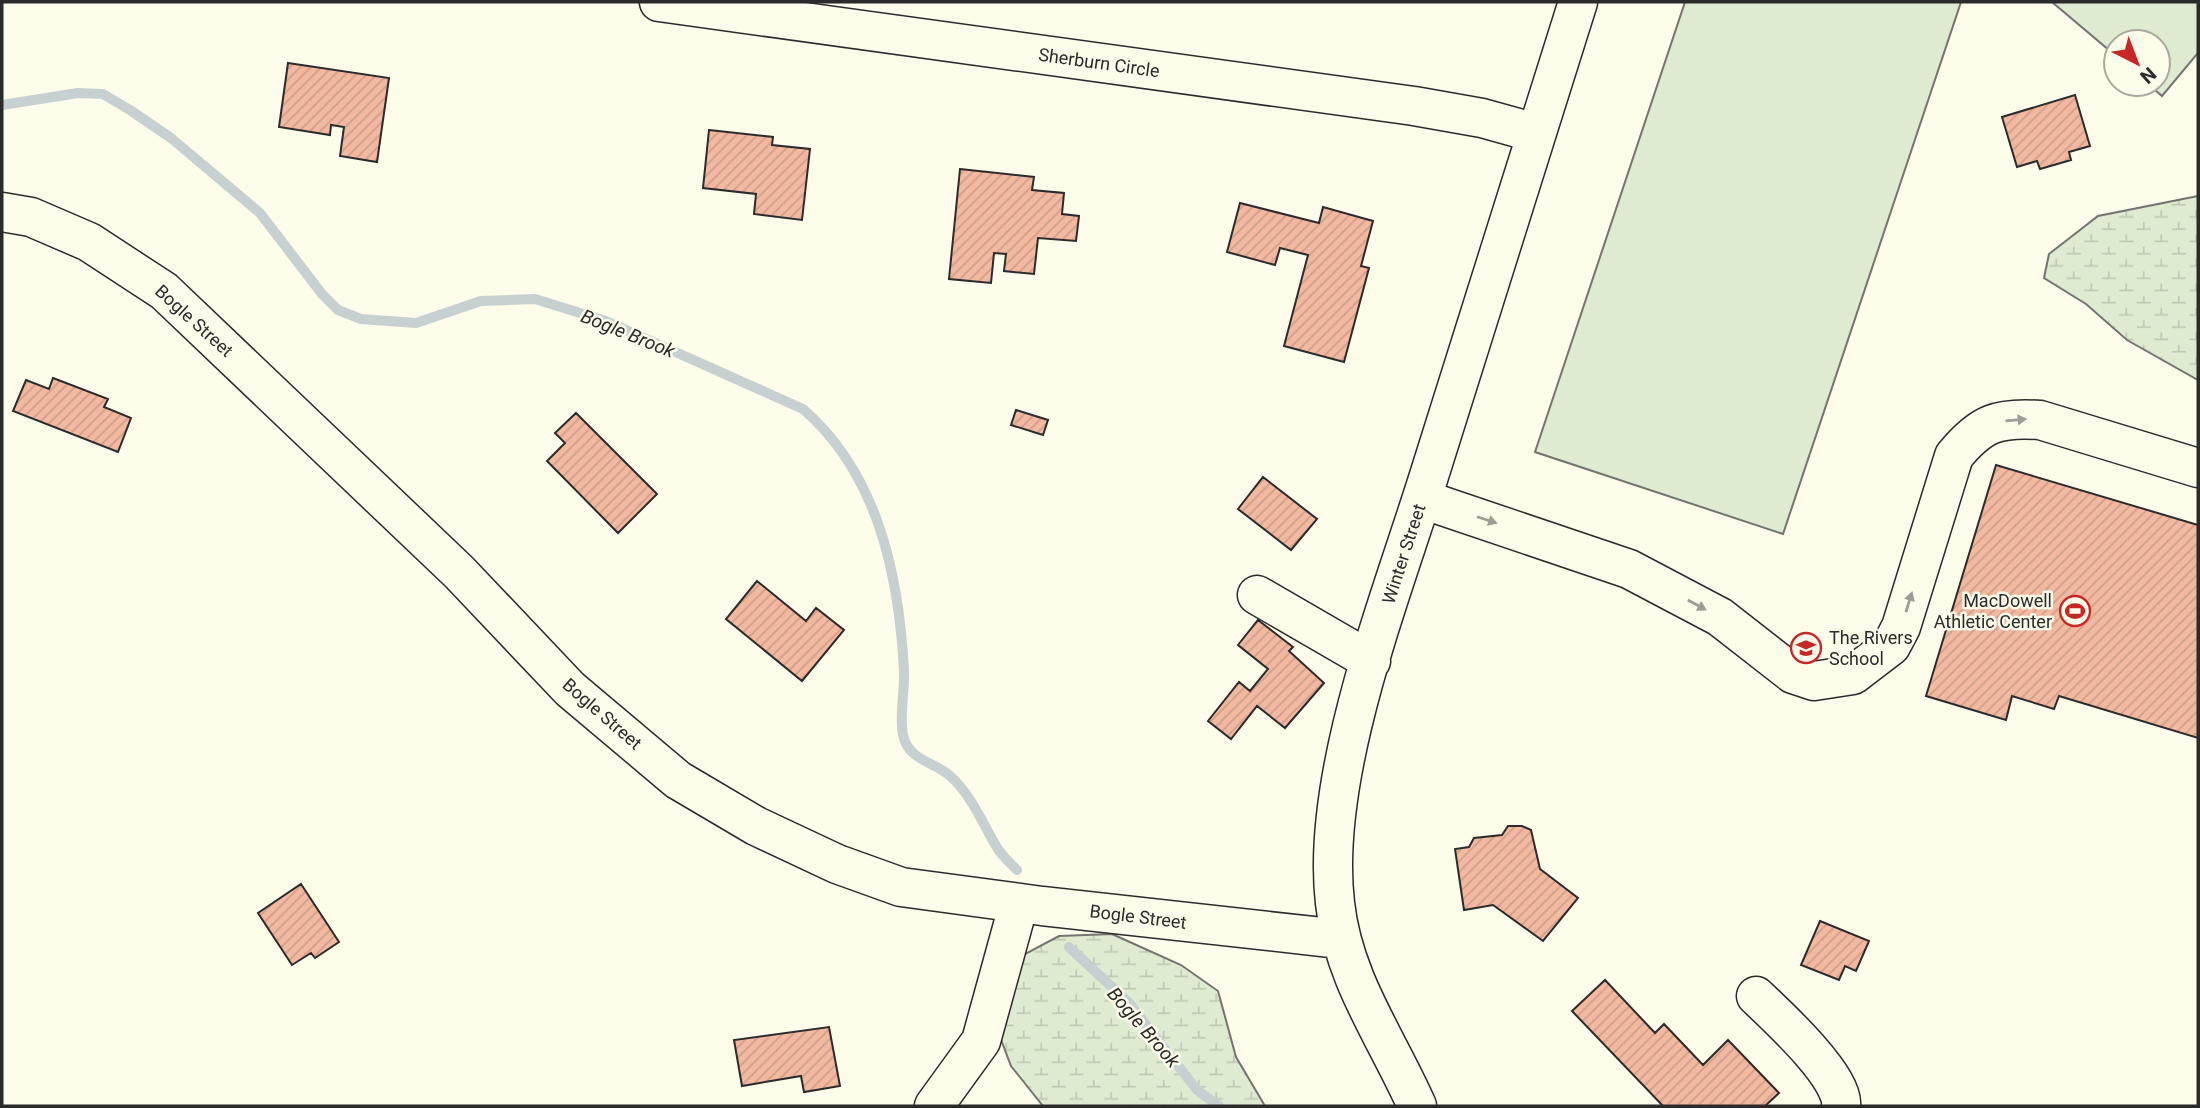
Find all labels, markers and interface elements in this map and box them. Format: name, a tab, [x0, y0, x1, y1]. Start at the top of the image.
north arrow	[2102, 28, 2172, 98]
street label: Sherburn Circle	[1037, 44, 1161, 81]
text: N	[2135, 62, 2161, 88]
street label: Bogle Street	[151, 280, 238, 361]
water label: Bogle Brook	[578, 304, 679, 363]
one-way arrow	[2005, 414, 2027, 425]
street label: Winter Street	[1378, 501, 1430, 606]
one-way arrow	[1476, 515, 1497, 526]
place label: MacDowell Athletic Center	[1934, 590, 2052, 632]
one-way arrow	[1904, 591, 1914, 612]
sports icon: MacDowell Athletic Center	[2058, 594, 2092, 628]
one-way arrow	[1687, 599, 1707, 610]
place label: The Rivers School	[1829, 627, 1913, 669]
school or university icon: The Rivers School	[1789, 631, 1823, 665]
street label: Bogle Street	[559, 674, 646, 754]
street label: Bogle Street	[1088, 900, 1188, 933]
water label: Bogle Brook	[1102, 982, 1185, 1073]

